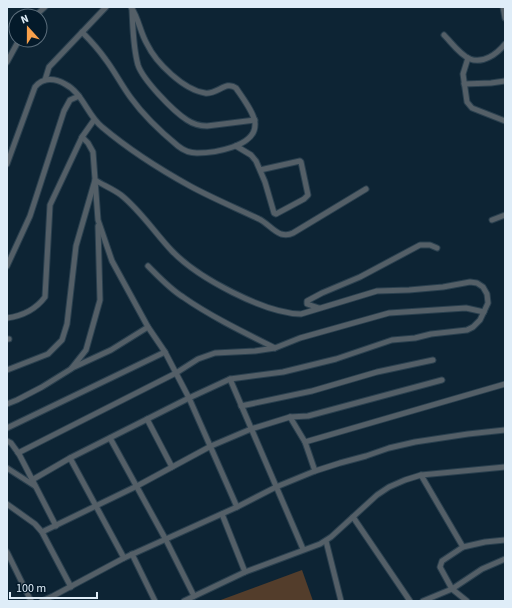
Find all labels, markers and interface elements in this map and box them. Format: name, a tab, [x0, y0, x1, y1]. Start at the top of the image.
north arrow	[8, 8, 48, 48]
text: N	[18, 11, 31, 27]
scale bar	[10, 574, 97, 600]
text: 100 m	[16, 580, 46, 597]

